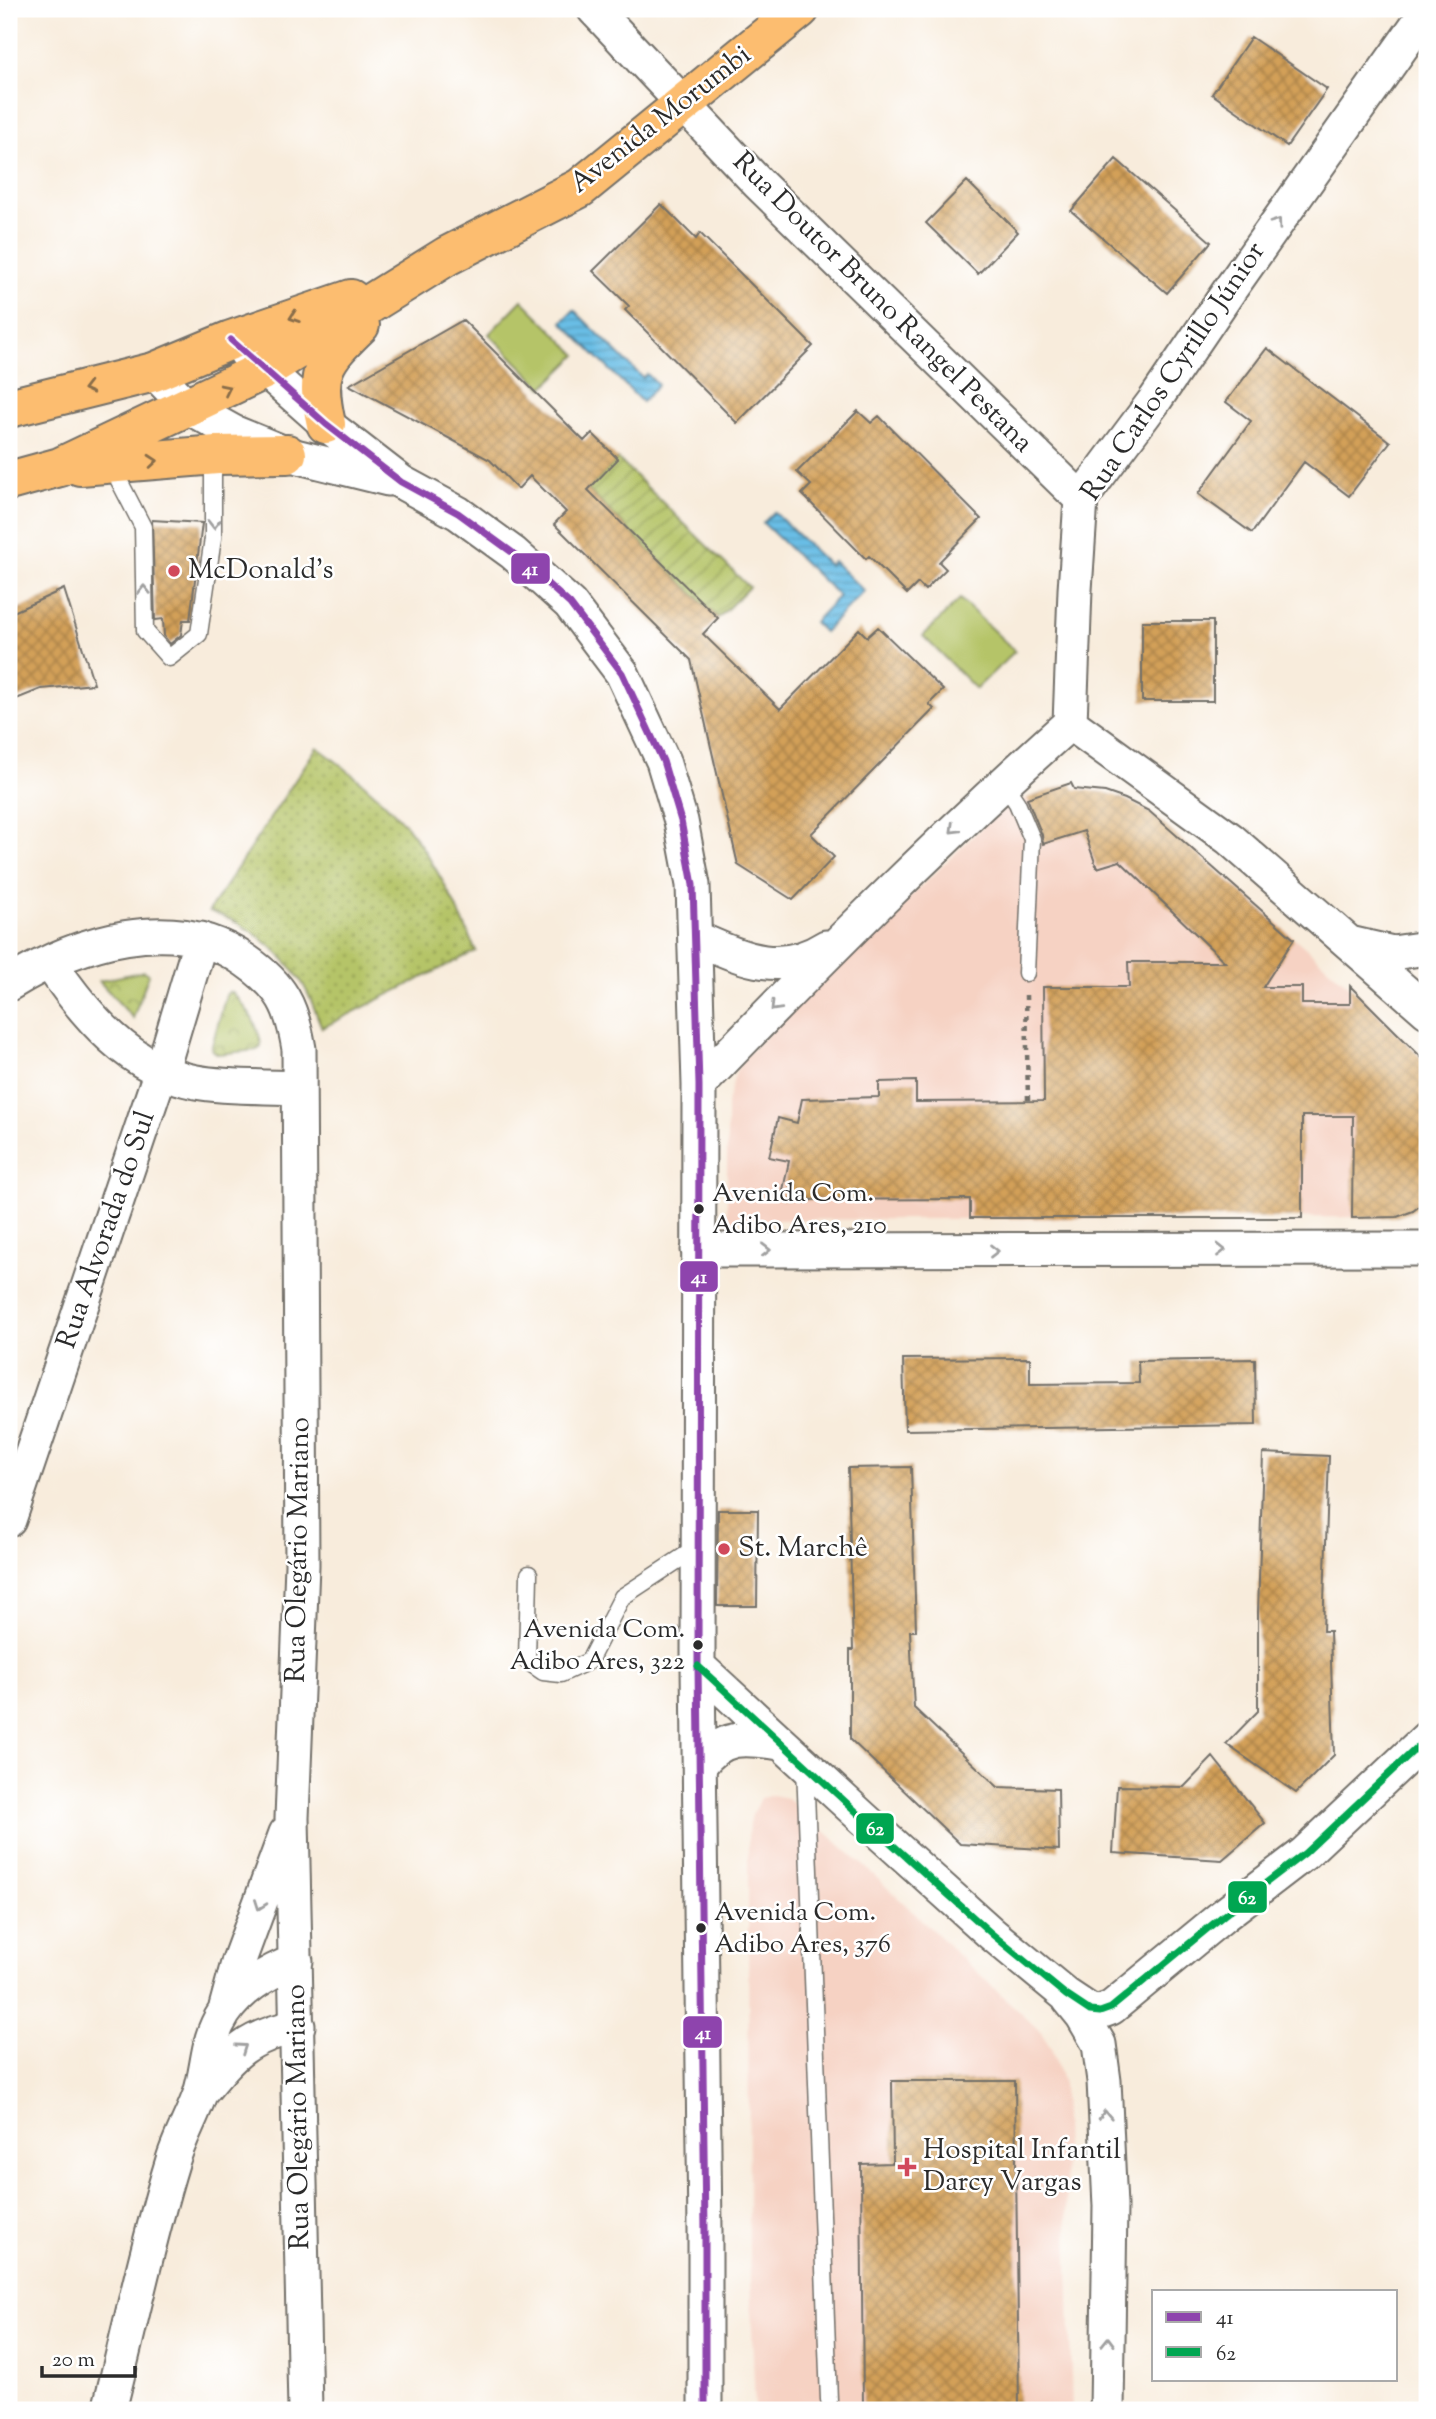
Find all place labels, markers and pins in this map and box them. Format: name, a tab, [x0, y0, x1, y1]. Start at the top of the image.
place label: McDonald's	[188, 551, 334, 591]
marker: McDonald's	[166, 563, 182, 579]
place label: Avenida Com. Adibo Ares, 210	[712, 1176, 887, 1245]
marker: Avenida Com. Adibo Ares, 210	[692, 1202, 706, 1216]
place label: St. Marchê	[738, 1529, 868, 1569]
marker: St. Marchê	[716, 1541, 732, 1557]
place label: Avenida Com. Adibo Ares, 322	[510, 1612, 685, 1681]
marker: Avenida Com. Adibo Ares, 322	[691, 1638, 705, 1652]
place label: Avenida Com. Adibo Ares, 376	[714, 1895, 891, 1964]
marker: Avenida Com. Adibo Ares, 376	[694, 1921, 708, 1935]
place label: Hospital Infantil Darcy Vargas	[923, 2131, 1121, 2203]
marker: Hospital Infantil Darcy Vargas	[897, 2157, 917, 2177]

